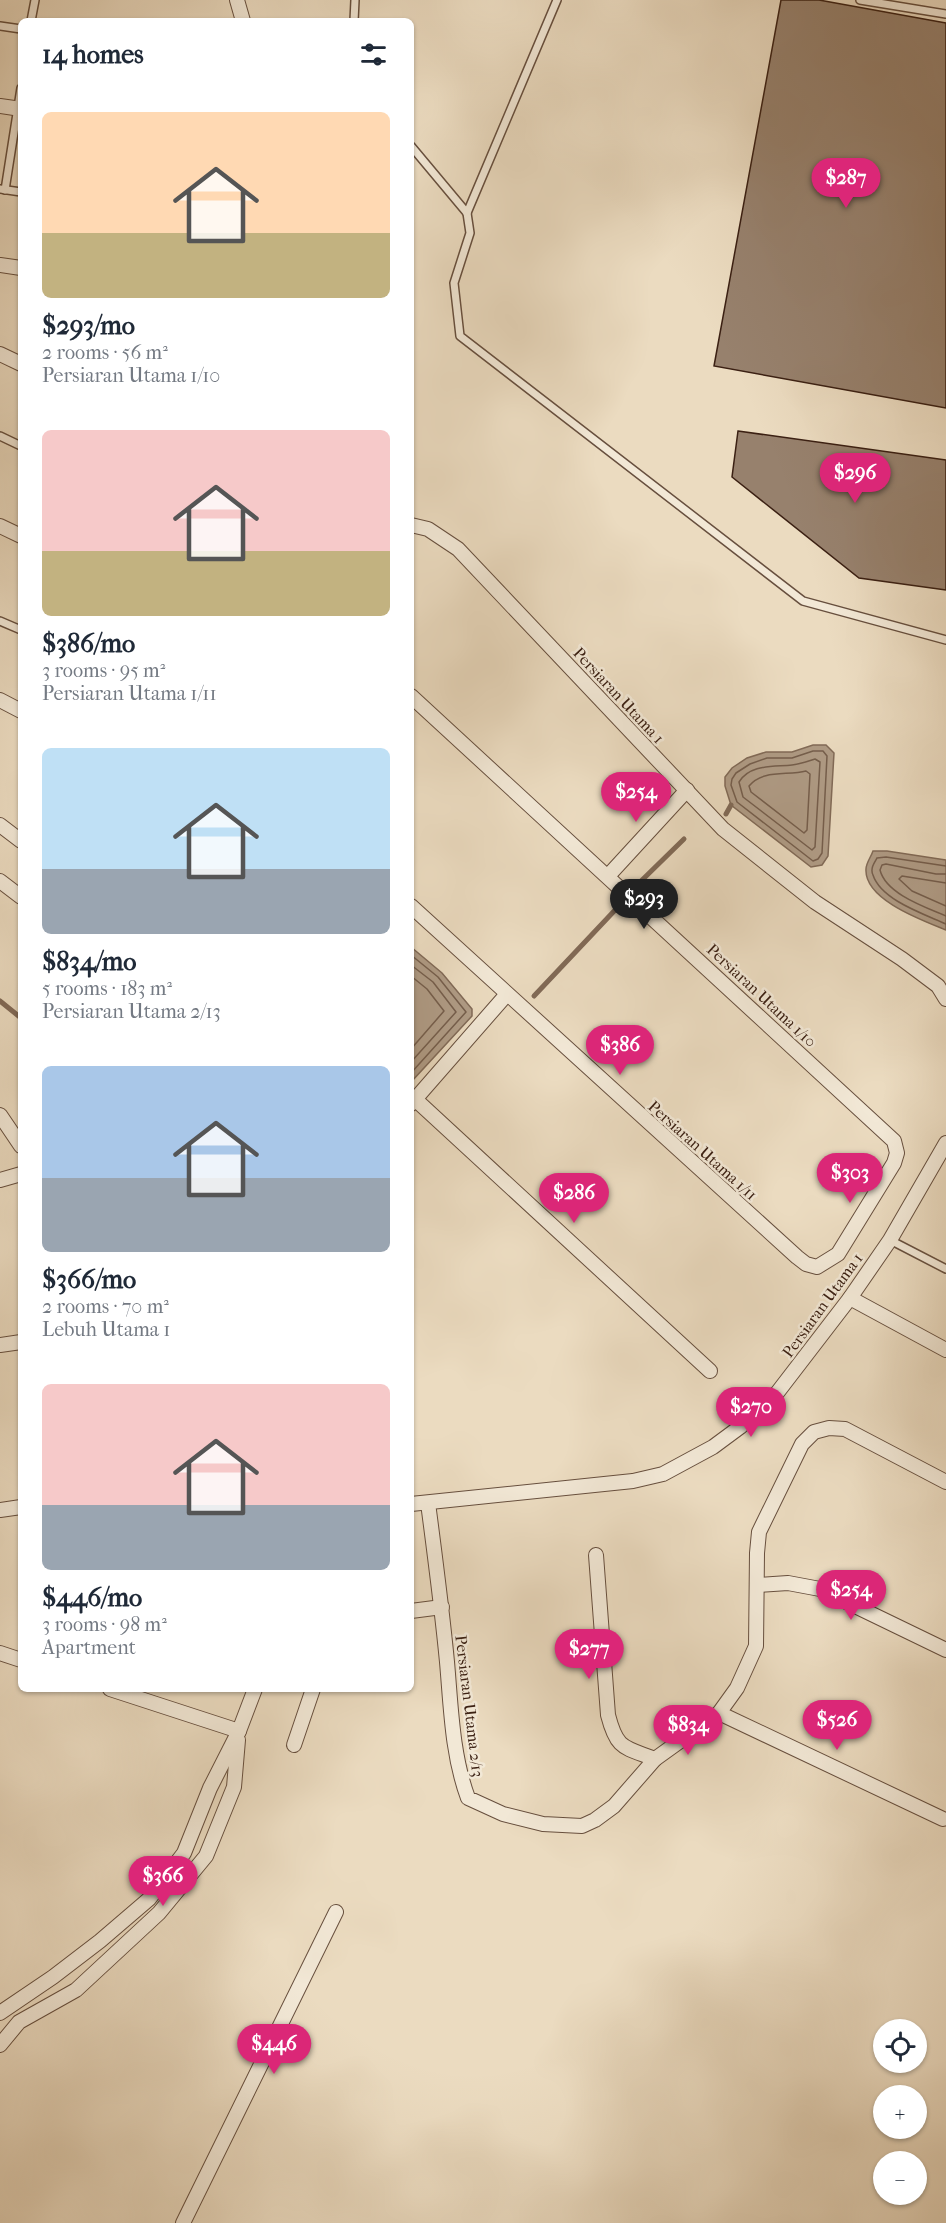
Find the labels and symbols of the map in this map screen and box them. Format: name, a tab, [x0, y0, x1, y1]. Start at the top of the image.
pin: $287	[810, 158, 882, 209]
pin: $296	[819, 453, 891, 504]
street label: Persiaran Utama 1	[569, 643, 668, 747]
pin: $254	[600, 772, 672, 823]
pin: $293	[608, 879, 680, 930]
street label: Persiaran Utama 1/10	[703, 940, 820, 1051]
pin: $386	[584, 1025, 656, 1076]
street label: Persiaran Utama 1/11	[644, 1097, 761, 1204]
pin: $303	[814, 1153, 886, 1204]
pin: $286	[538, 1173, 610, 1224]
street label: Persiaran Utama 1	[778, 1249, 867, 1361]
pin: $270	[715, 1387, 787, 1438]
pin: $254	[815, 1570, 887, 1621]
pin: $277	[553, 1629, 625, 1680]
street label: Persiaran Utama 2/13	[451, 1634, 488, 1778]
pin: $526	[801, 1700, 873, 1751]
pin: $834	[652, 1705, 724, 1756]
pin: $366	[127, 1856, 199, 1907]
pin: $446	[238, 2024, 310, 2075]

